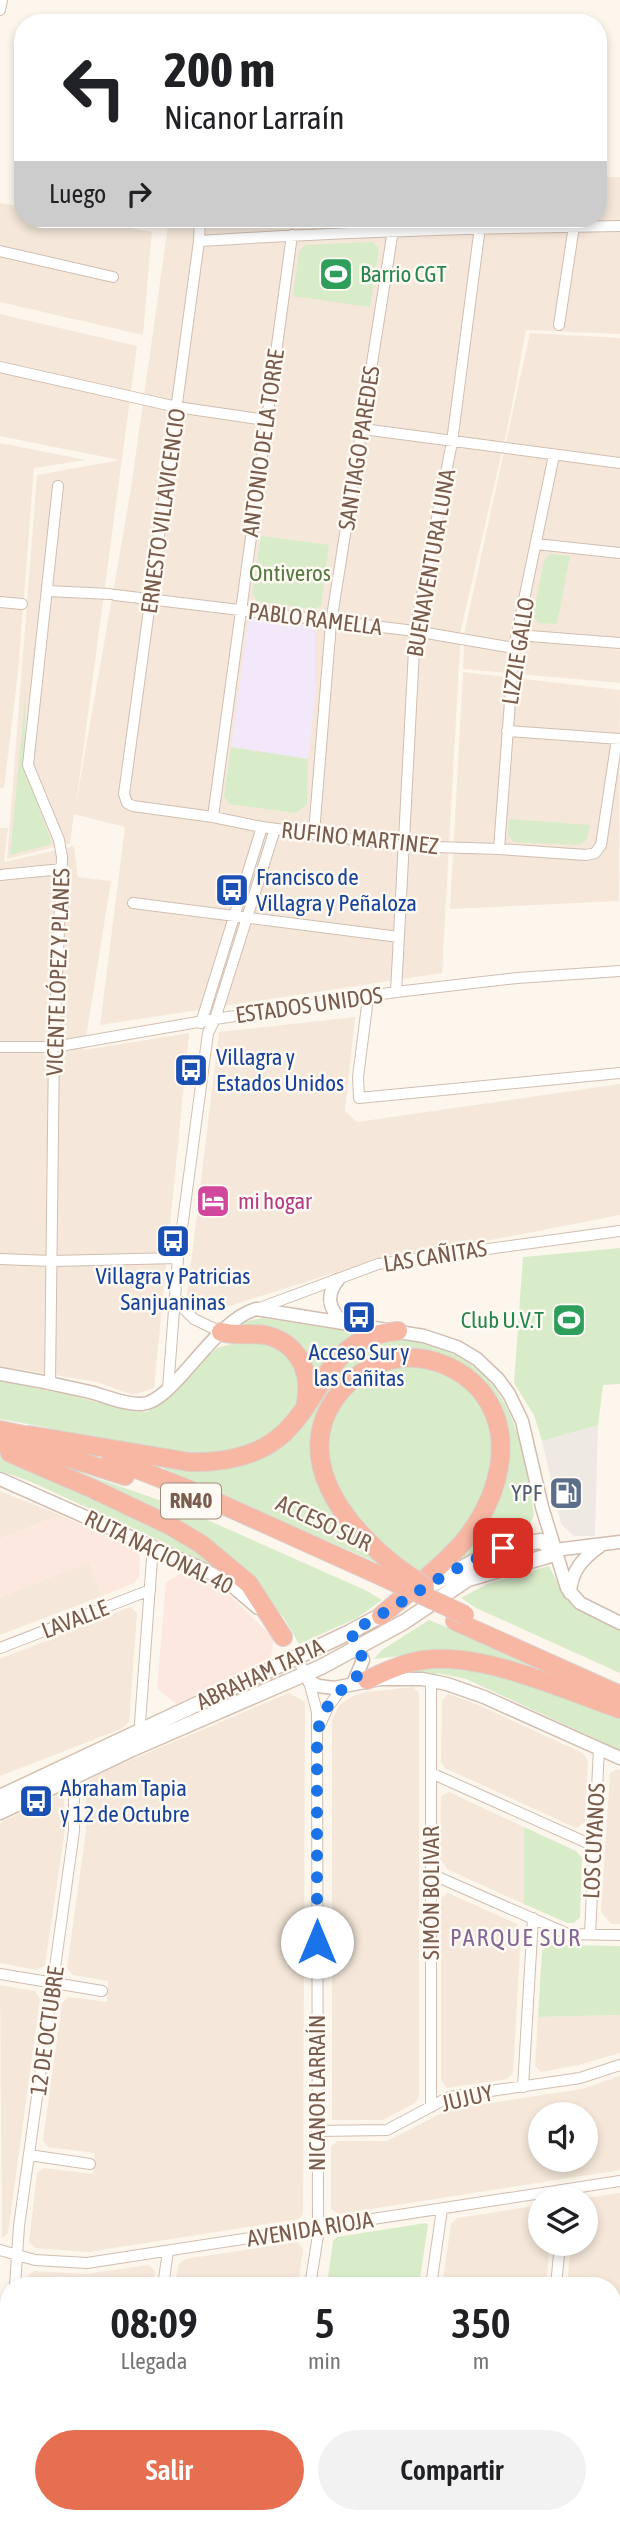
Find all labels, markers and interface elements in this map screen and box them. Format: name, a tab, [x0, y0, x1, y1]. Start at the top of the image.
text: 200 m	[164, 41, 275, 97]
icon: left	[49, 42, 140, 133]
text: Nicanor Larraín	[164, 99, 345, 136]
icon: right	[120, 175, 158, 213]
text: Luego	[49, 179, 106, 209]
sports icon: Barrio CGT	[317, 255, 355, 293]
place label: Barrio CGT	[360, 261, 447, 287]
street label: ANTONIO DE LA TORRE	[237, 347, 289, 538]
street label: SANTIAGO PAREDES	[333, 364, 385, 532]
street label: ERNESTO VILLAVICENCIO	[136, 407, 190, 615]
street label: BUENAVENTURA LUNA	[402, 466, 460, 659]
park label: Ontiveros	[249, 560, 331, 586]
street label: LIZZIE GALLO	[497, 595, 539, 707]
street label: PABLO RAMELLA	[247, 598, 384, 640]
street label: RUFINO MARTINEZ	[280, 817, 440, 859]
place label: Francisco de Villagra y Peñaloza	[256, 864, 417, 916]
street label: VICENTE LÓPEZ Y PLANES	[41, 867, 75, 1076]
bus stop icon: Francisco de Villagra y Peñaloza	[213, 871, 251, 909]
street label: ESTADOS UNIDOS	[234, 982, 384, 1028]
place label: Villagra y Estados Unidos	[216, 1044, 344, 1096]
bus stop icon: Villagra y Estados Unidos	[172, 1051, 210, 1089]
hotel icon: mi hogar	[194, 1182, 232, 1220]
place label: mi hogar	[238, 1188, 313, 1214]
bus stop icon: Villagra y Patricias Sanjuaninas	[154, 1222, 192, 1260]
street label: LAS CAÑITAS	[382, 1235, 489, 1277]
place label: Villagra y Patricias Sanjuaninas	[96, 1263, 250, 1315]
bus stop icon: Acceso Sur y las Cañitas	[340, 1298, 378, 1336]
sports icon: Club U.V.T	[550, 1301, 588, 1339]
place label: Club U.V.T	[461, 1307, 544, 1333]
place label: Acceso Sur y las Cañitas	[309, 1339, 410, 1391]
fuel station icon: YPF	[547, 1474, 585, 1512]
place label: YPF	[511, 1480, 543, 1506]
road number: RN40	[161, 1484, 221, 1518]
street label: ACCESO SUR	[272, 1490, 376, 1557]
street label: RUTA NACIONAL 40	[81, 1505, 237, 1599]
pin	[473, 1518, 533, 1578]
icon: arrive	[484, 1529, 522, 1567]
street label: LAVALLE	[38, 1594, 112, 1644]
street label: ABRAHAM TAPIA	[192, 1633, 328, 1715]
place label: Abraham Tapia y 12 de Octubre	[60, 1775, 190, 1827]
bus stop icon: Abraham Tapia y 12 de Octubre	[17, 1782, 55, 1820]
street label: LOS CUYANOS	[578, 1782, 610, 1899]
street label: SIMÓN BOLIVAR	[418, 1826, 444, 1960]
position arrow	[280, 1905, 354, 1979]
district label: PARQUE SUR	[450, 1924, 582, 1951]
street label: 12 DE OCTUBRE	[25, 1965, 69, 2097]
street label: NICANOR LARRAÍN	[304, 2015, 330, 2171]
street label: JUJUY	[439, 2079, 496, 2117]
map controls	[528, 2102, 598, 2256]
button: sound	[528, 2102, 598, 2172]
button: layers	[528, 2186, 598, 2256]
street label: AVENIDA RIOJA	[245, 2206, 376, 2252]
text: 08:09	[110, 2299, 198, 2347]
text: 5	[315, 2299, 334, 2347]
text: 350	[451, 2299, 511, 2347]
text: Llegada	[121, 2348, 187, 2374]
text: min	[308, 2348, 341, 2374]
text: m	[473, 2348, 489, 2374]
button: Salir	[35, 2430, 304, 2510]
button: Compartir	[318, 2430, 586, 2510]

